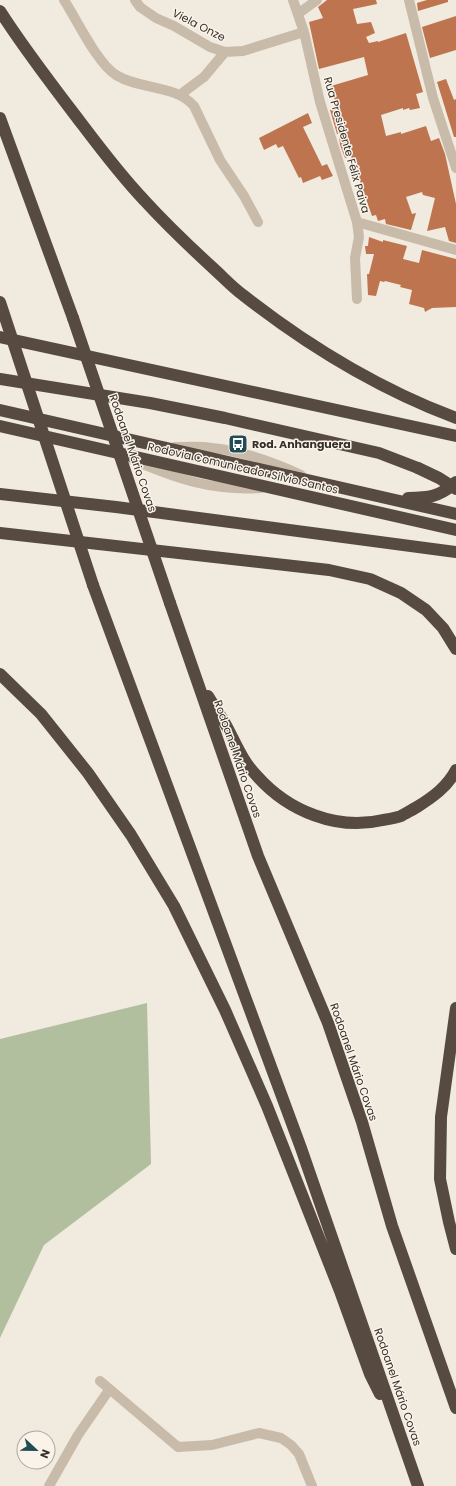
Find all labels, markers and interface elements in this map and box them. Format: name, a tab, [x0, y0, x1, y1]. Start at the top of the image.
street label: Viela Onze	[170, 5, 228, 45]
street label: Rua Presidente Félix Paiva	[320, 75, 374, 215]
street label: Rodoanel Mário Covas	[105, 392, 161, 514]
bus stop icon: Rod. Anhanguera	[227, 433, 249, 455]
place label: Rod. Anhanguera	[252, 436, 351, 452]
street label: Rodovia Comunicador Silvio Santos	[146, 438, 340, 498]
street label: Rodoanel Mário Covas	[210, 698, 266, 820]
street label: Rodoanel Mário Covas	[326, 1001, 382, 1123]
street label: Rodoanel Mário Covas	[370, 1326, 426, 1448]
north arrow	[16, 1430, 56, 1470]
text: N	[36, 1447, 54, 1461]

